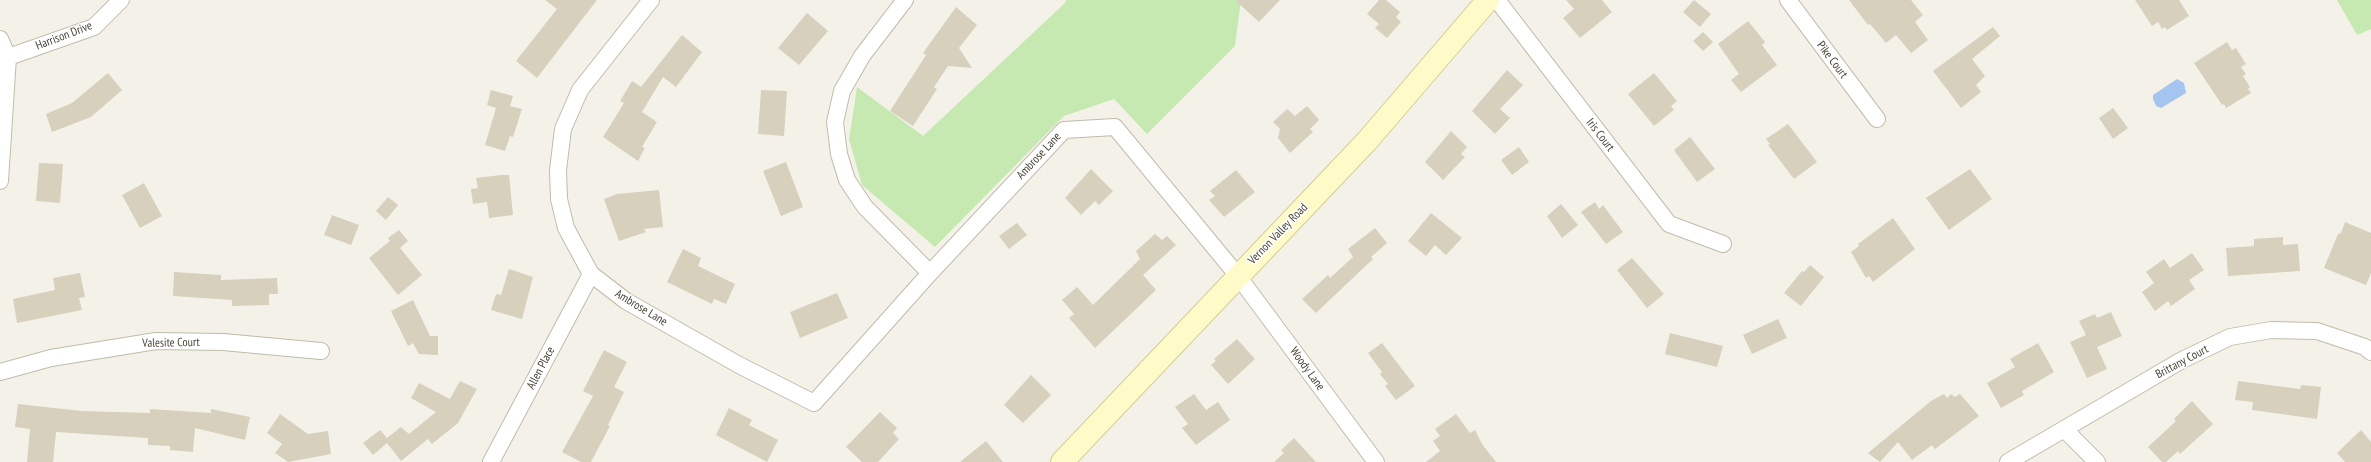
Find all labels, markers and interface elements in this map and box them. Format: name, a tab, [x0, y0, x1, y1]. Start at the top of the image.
street label: Harrison Drive	[34, 19, 94, 53]
street label: Pike Court	[1813, 39, 1851, 81]
street label: Iris Court	[1583, 116, 1617, 154]
street label: Ambrose Lane	[1014, 130, 1064, 182]
street label: Vernon Valley Road	[1245, 201, 1311, 267]
street label: Ambrose Lane	[612, 287, 670, 329]
street label: Valesite Court	[142, 335, 200, 351]
street label: Brittany Court	[2153, 342, 2211, 382]
street label: Allen Place	[524, 344, 558, 392]
street label: Woody Lane	[1286, 345, 1328, 393]

